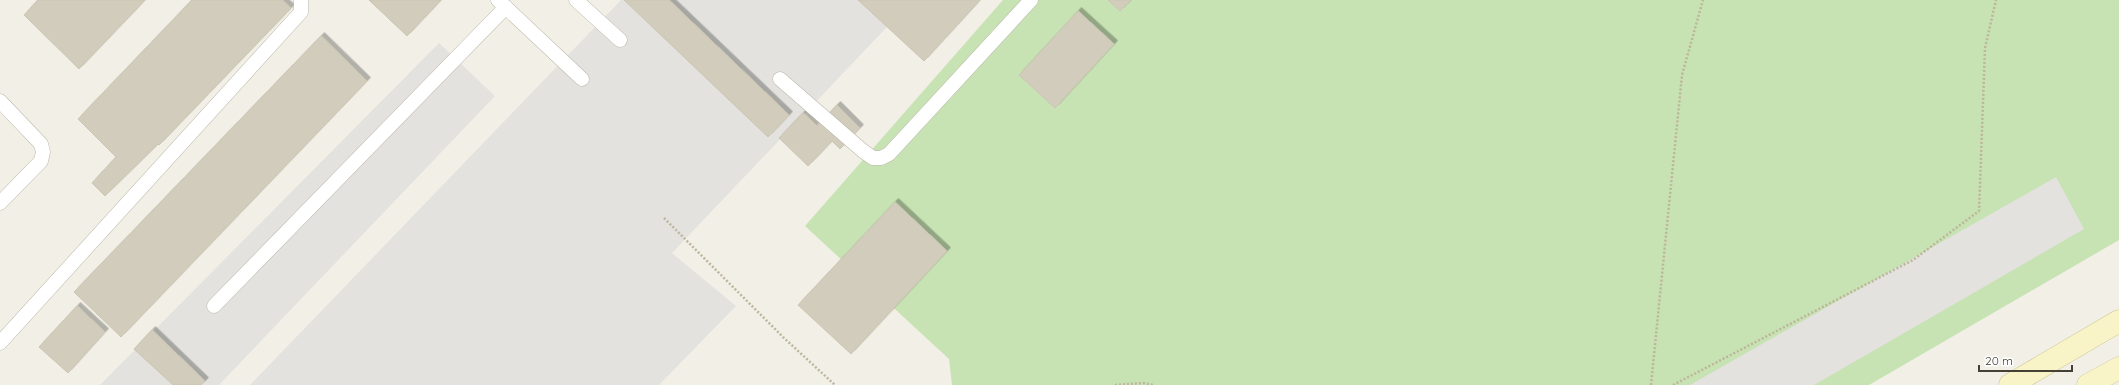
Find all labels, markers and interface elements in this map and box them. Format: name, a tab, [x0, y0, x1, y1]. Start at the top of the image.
scale bar	[1979, 347, 2072, 373]
text: 20 m	[1985, 353, 2013, 368]

